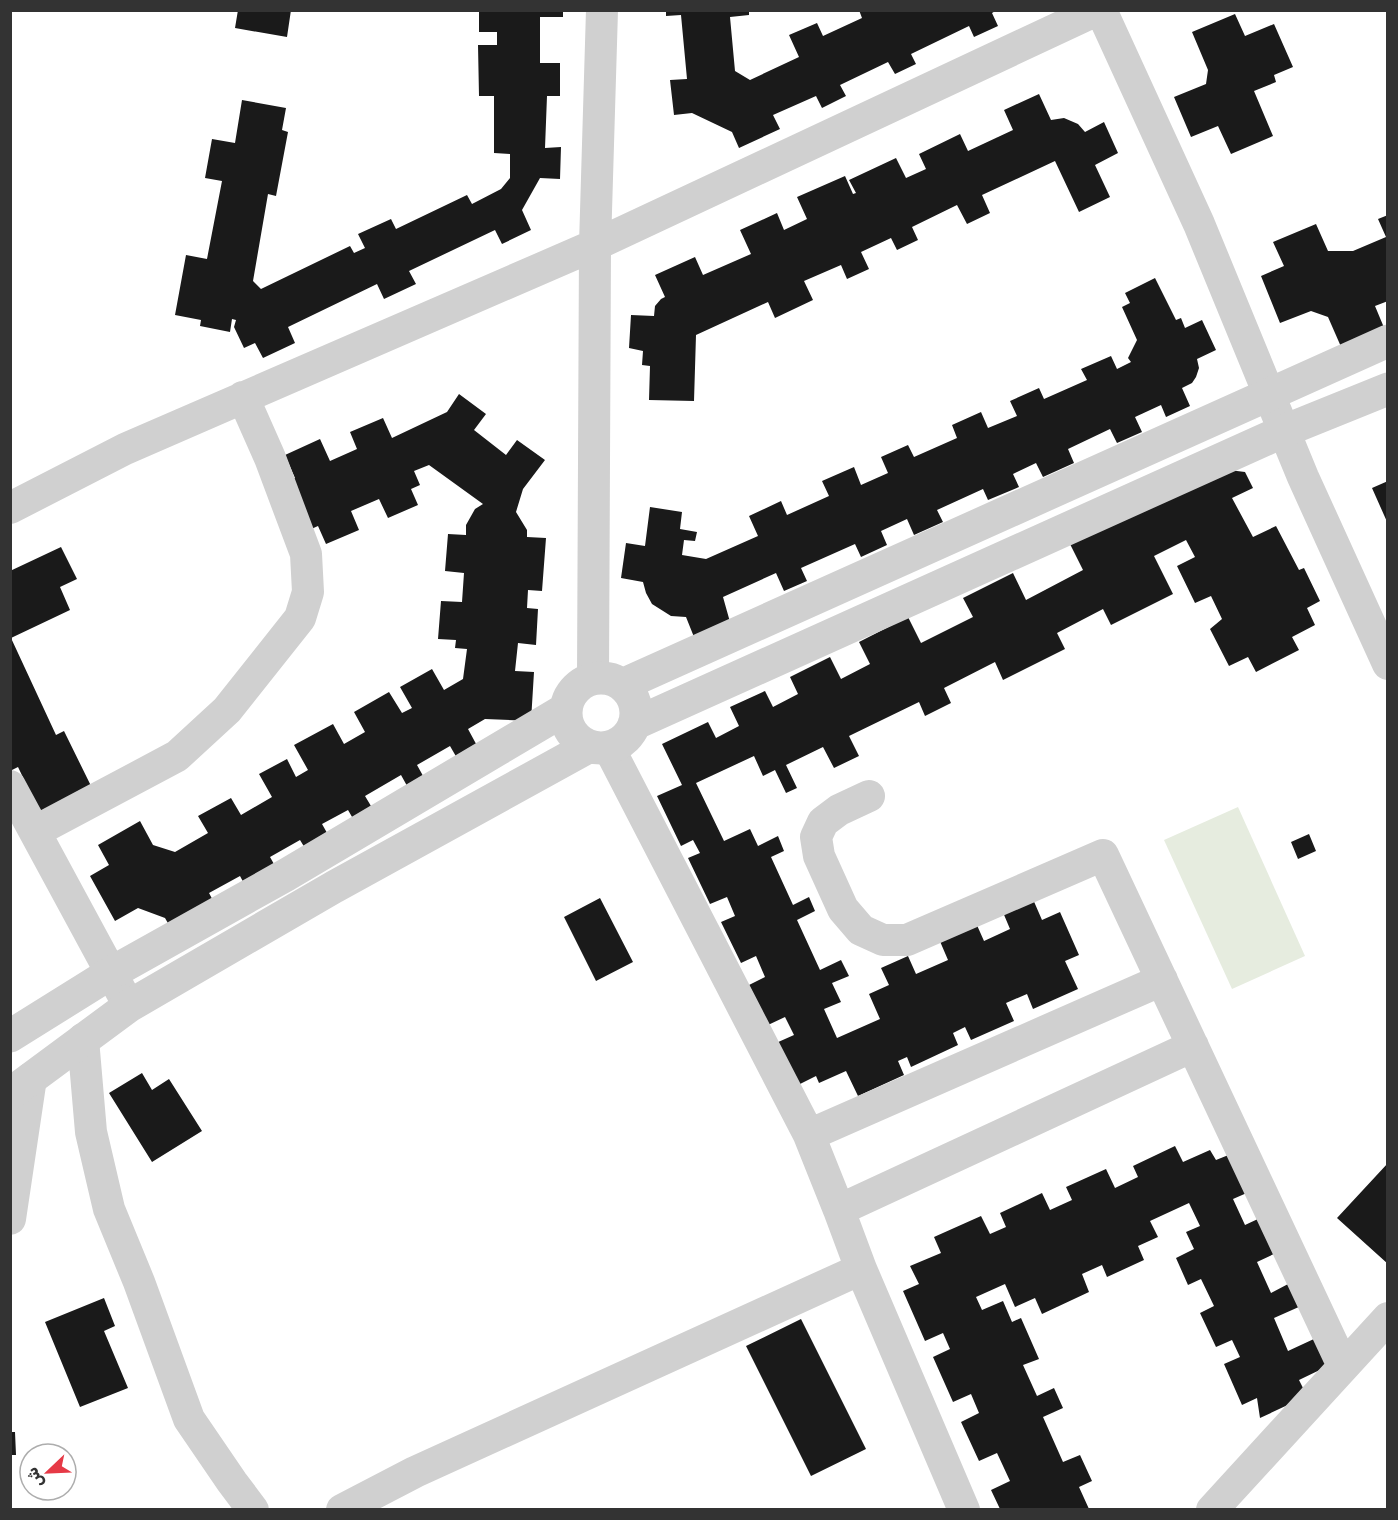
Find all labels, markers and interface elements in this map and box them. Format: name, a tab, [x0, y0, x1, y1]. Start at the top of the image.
north arrow	[18, 1442, 78, 1502]
text: ش	[22, 1465, 47, 1491]

